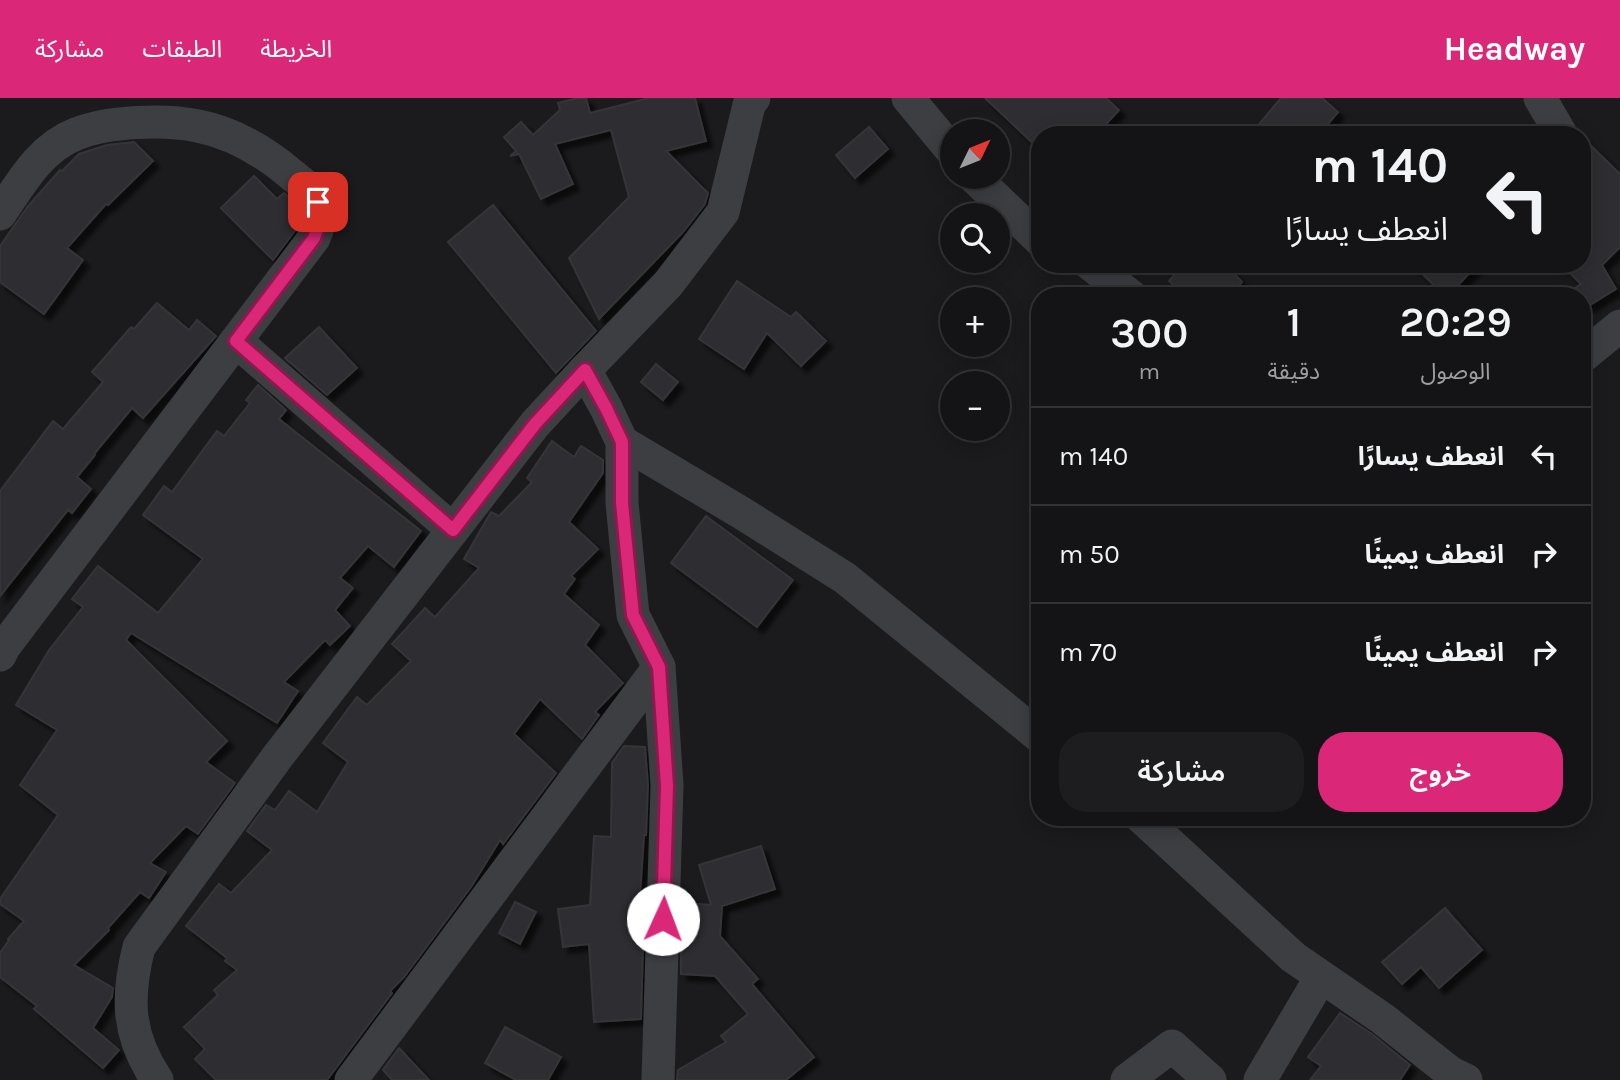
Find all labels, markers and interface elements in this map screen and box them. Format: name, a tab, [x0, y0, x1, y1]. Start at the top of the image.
text: Headway	[1444, 30, 1585, 68]
text: مشاركة	[35, 35, 104, 63]
text: الطبقات	[142, 35, 222, 63]
text: الخريطة	[260, 35, 332, 63]
north arrow	[940, 119, 1010, 189]
map controls	[940, 119, 1010, 441]
text: 140 m	[1311, 137, 1448, 194]
icon: left	[1472, 154, 1563, 245]
pin	[288, 172, 348, 232]
icon: arrive	[299, 183, 337, 221]
button: search	[940, 203, 1010, 273]
text: انعطف يسارًا	[1285, 211, 1448, 248]
button: +	[940, 287, 1010, 357]
text: 1	[1286, 297, 1301, 347]
text: 20:29	[1399, 297, 1512, 347]
text: 300	[1110, 308, 1188, 358]
text: m	[1139, 358, 1160, 385]
text: دقيقة	[1268, 358, 1320, 385]
text: الوصول	[1421, 358, 1490, 385]
button: −	[940, 371, 1010, 441]
icon: left	[1525, 437, 1563, 475]
text: 140 m	[1059, 441, 1128, 472]
text: انعطف يسارًا	[1358, 441, 1504, 472]
icon: right	[1525, 535, 1563, 573]
text: 50 m	[1059, 539, 1120, 570]
text: انعطف يمينًا	[1364, 539, 1504, 570]
icon: right	[1525, 633, 1563, 671]
text: 70 m	[1059, 637, 1117, 668]
text: انعطف يمينًا	[1364, 637, 1504, 668]
button: مشاركة	[1059, 732, 1304, 812]
button: خروج	[1318, 732, 1563, 812]
position arrow	[626, 882, 700, 956]

